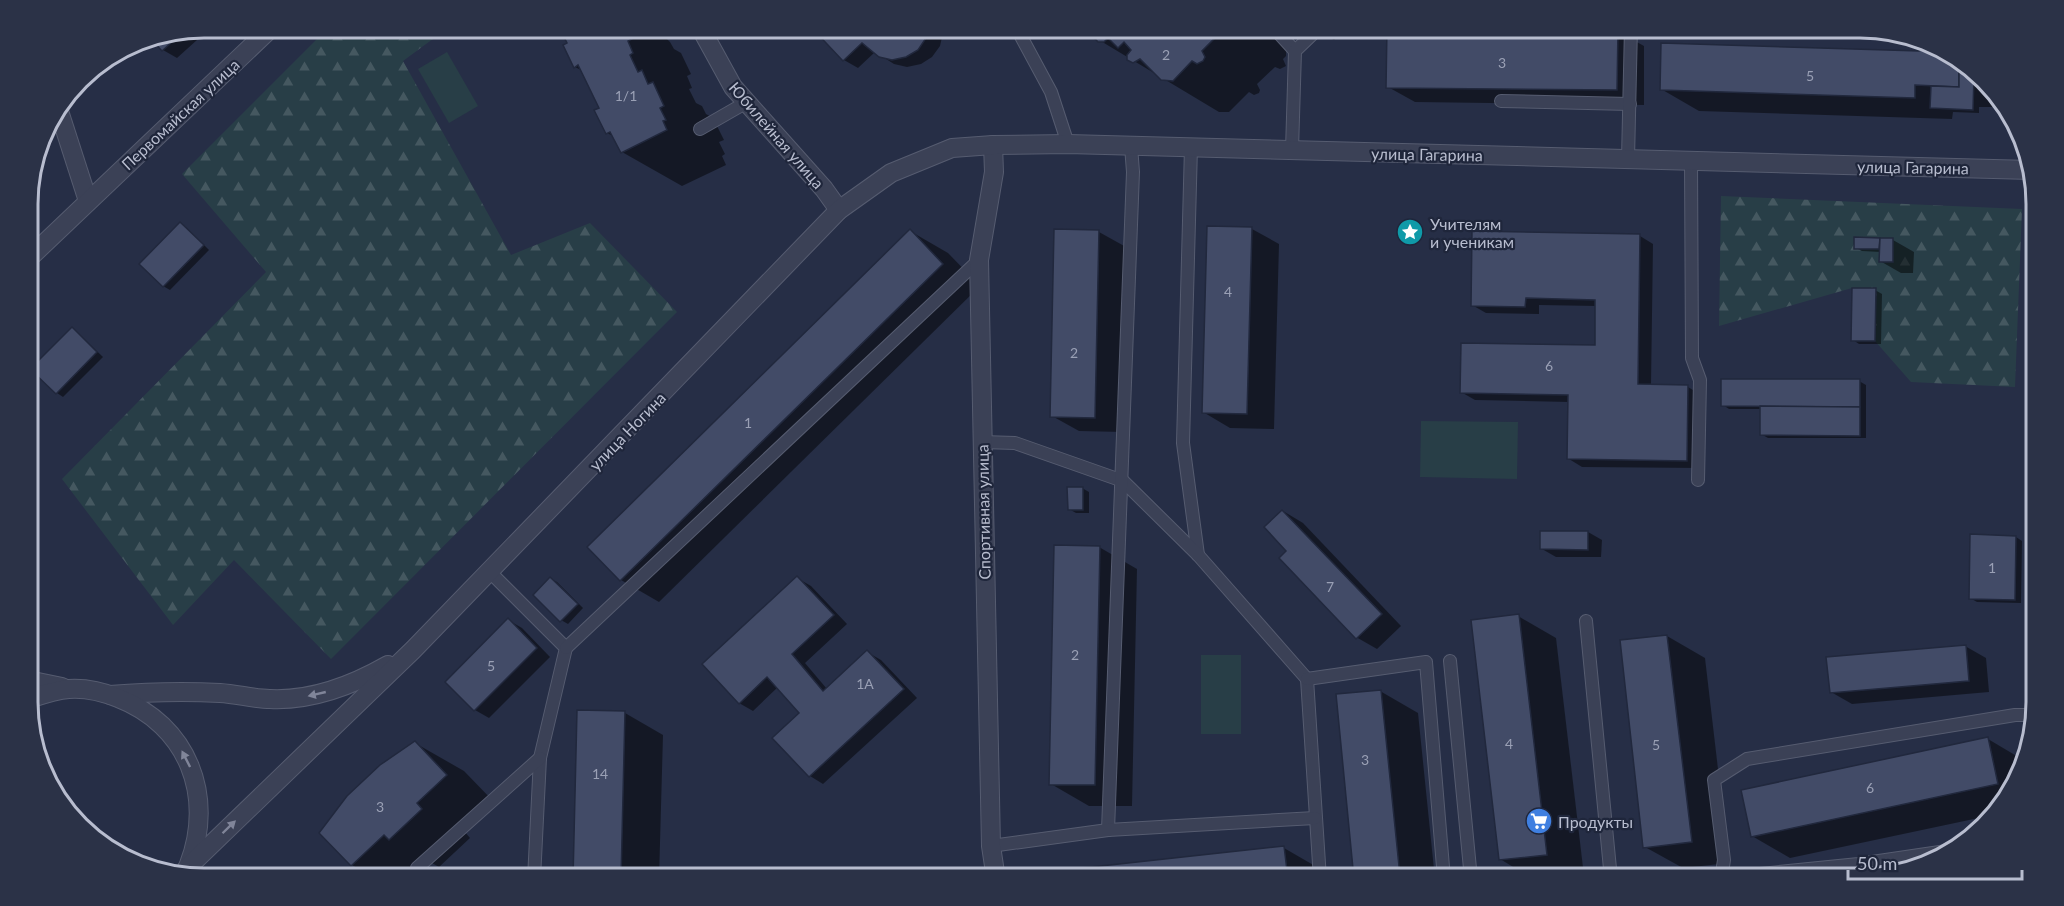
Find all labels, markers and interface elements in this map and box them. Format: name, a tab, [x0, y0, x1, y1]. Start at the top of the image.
house number: 2	[1162, 46, 1170, 63]
house number: 3	[1498, 54, 1506, 71]
street label: Первомайская улица	[117, 55, 243, 173]
house number: 5	[1806, 67, 1814, 84]
street label: Юбилейная улица	[726, 78, 828, 192]
house number: 1/1	[615, 87, 637, 104]
street label: улица Гагарина	[1371, 144, 1483, 164]
street label: улица Гагарина	[1857, 157, 1969, 177]
place label: Учителям и ученикам	[1430, 214, 1514, 251]
place icon: Учителям и ученикам	[1395, 217, 1425, 247]
house number: 4	[1224, 283, 1232, 300]
house number: 2	[1070, 344, 1078, 361]
house number: 6	[1545, 357, 1553, 374]
street label: улица Ногина	[585, 388, 669, 474]
house number: 1	[744, 414, 752, 431]
street label: Спортивная улица	[972, 444, 994, 580]
house number: 1	[1988, 559, 1996, 576]
house number: 7	[1326, 578, 1334, 595]
house number: 2	[1071, 646, 1079, 663]
house number: 5	[487, 657, 495, 674]
house number: 1А	[856, 675, 874, 692]
one-way arrow	[308, 689, 326, 699]
house number: 4	[1505, 735, 1513, 752]
house number: 5	[1652, 736, 1660, 753]
one-way arrow	[181, 750, 191, 767]
house number: 3	[1361, 751, 1369, 768]
house number: 14	[592, 765, 608, 782]
house number: 6	[1866, 779, 1874, 796]
house number: 3	[376, 798, 384, 815]
supermarket icon: Продукты	[1524, 806, 1554, 836]
place label: Продукты	[1558, 812, 1633, 831]
one-way arrow	[222, 821, 236, 835]
scale bar	[1848, 843, 2022, 881]
text: 50 m	[1857, 852, 1897, 874]

